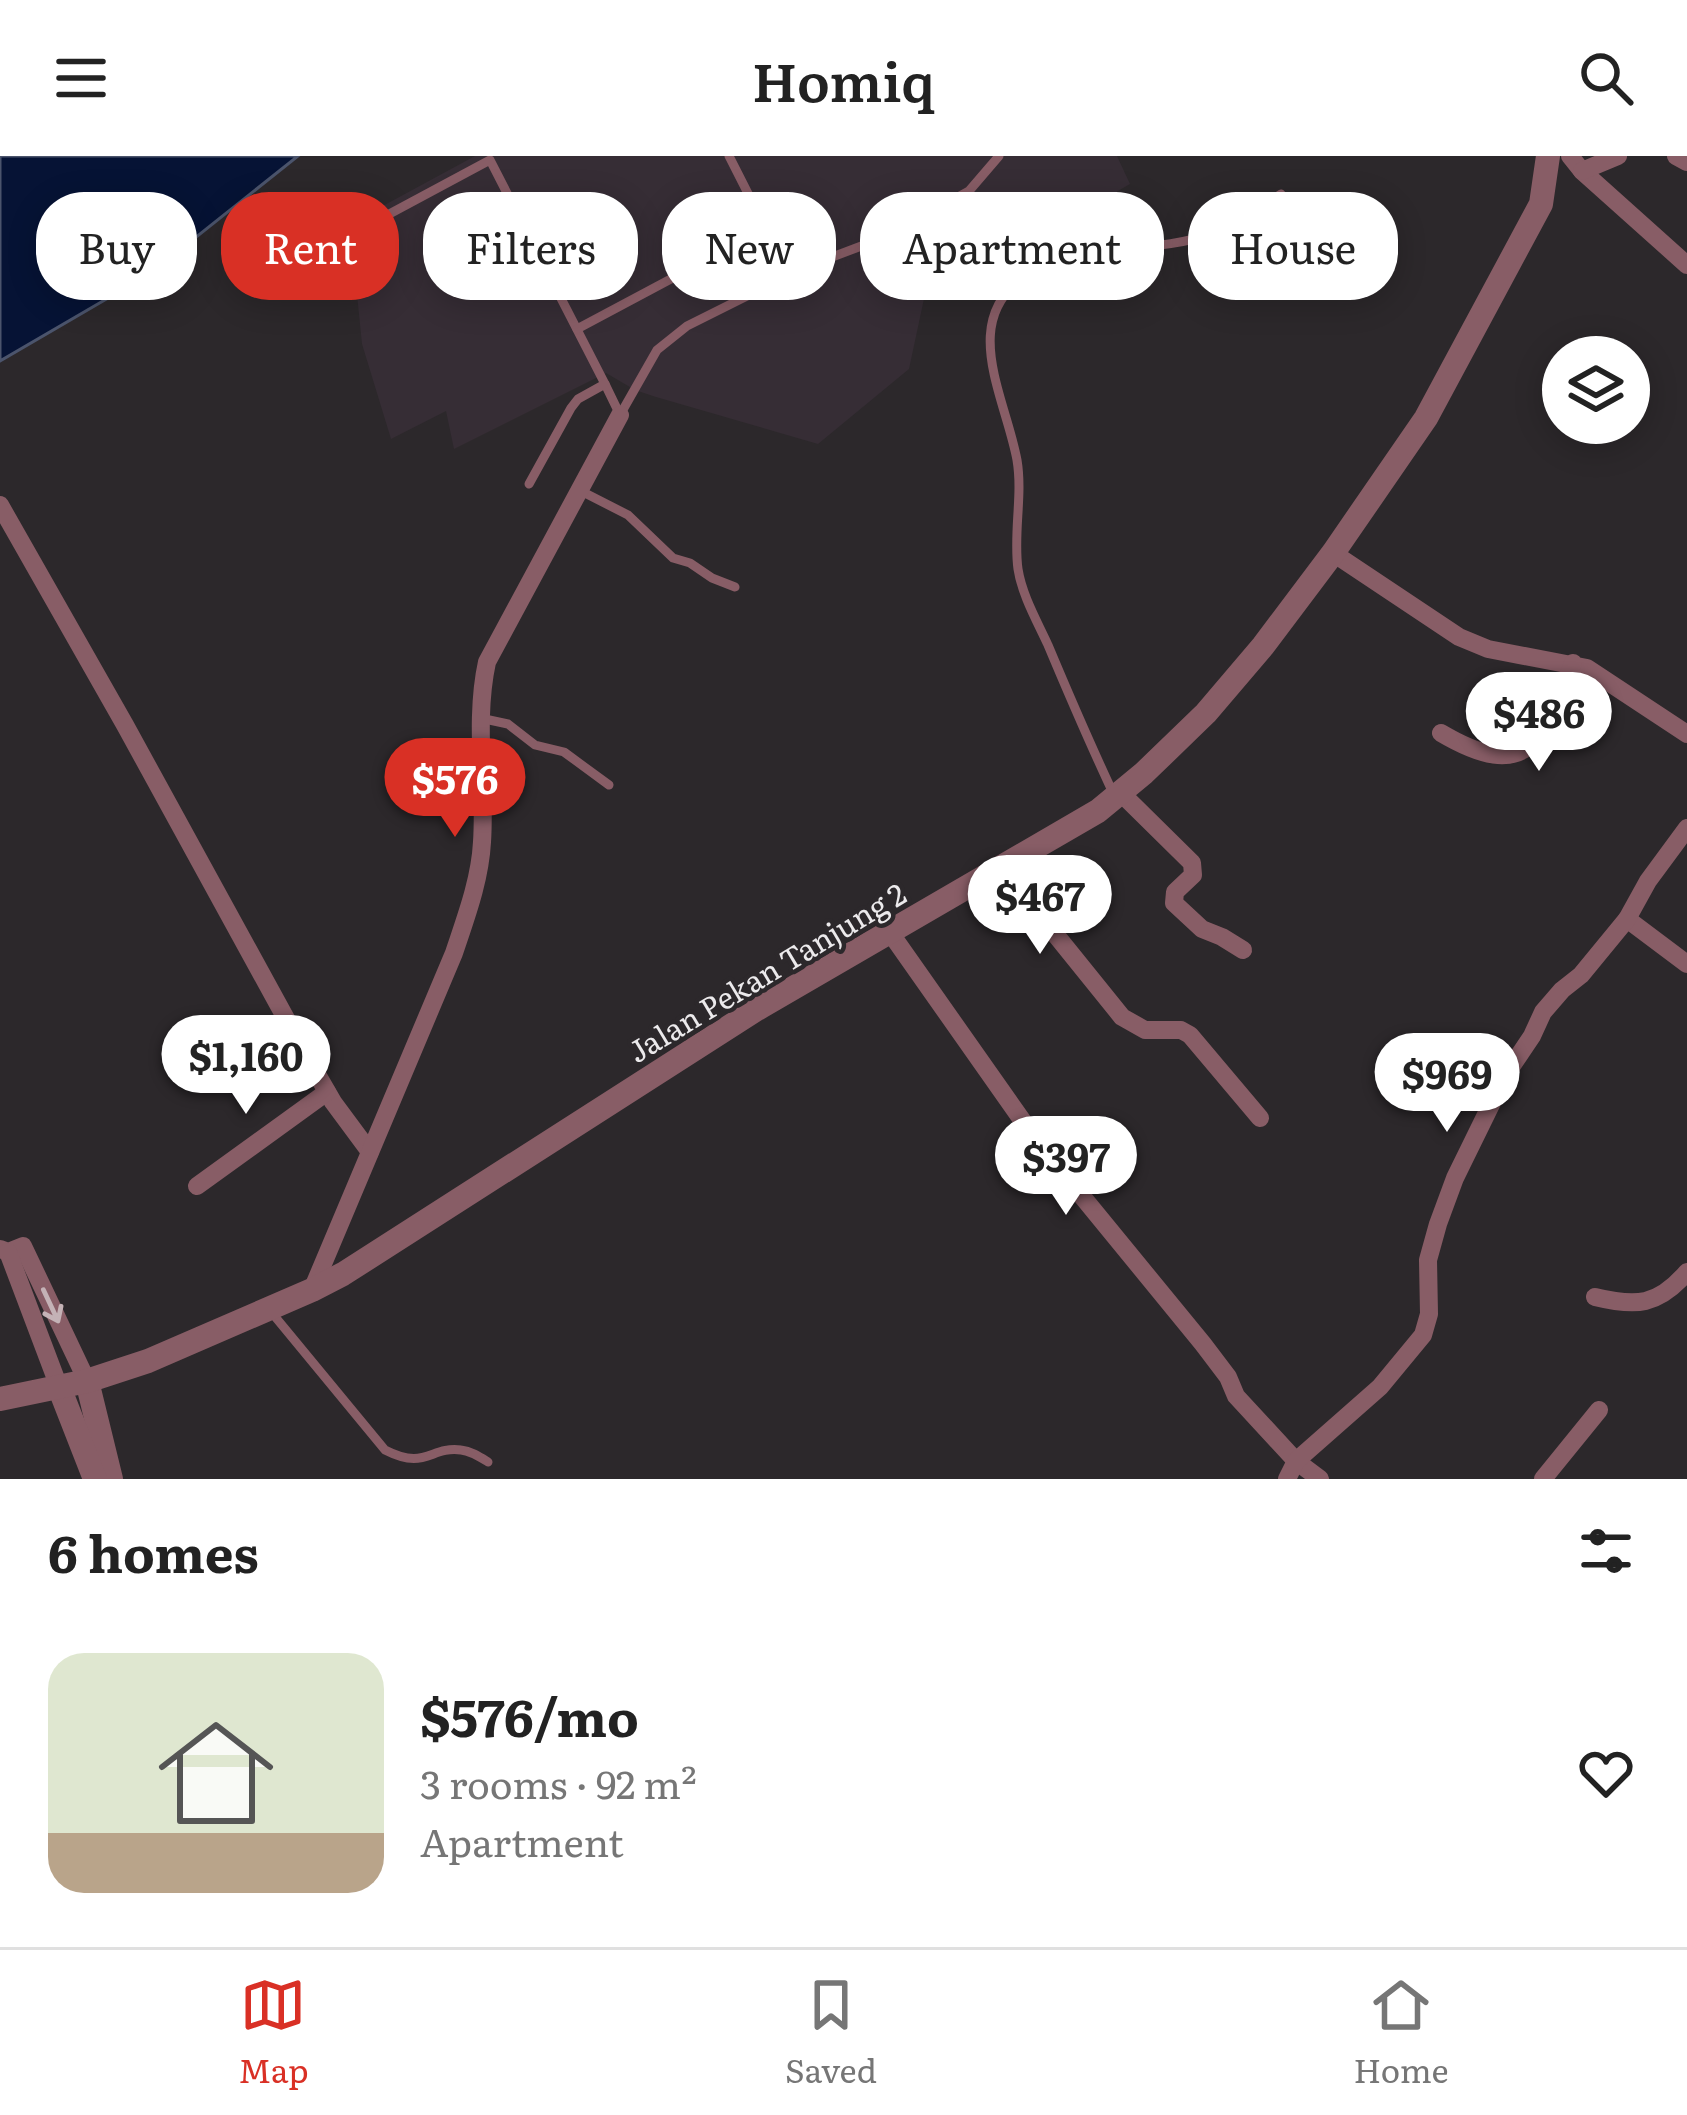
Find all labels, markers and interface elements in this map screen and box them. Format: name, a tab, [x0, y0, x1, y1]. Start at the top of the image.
text: Homiq	[752, 38, 935, 119]
icon: menu	[48, 45, 114, 111]
icon: search	[1573, 45, 1639, 111]
chip: Buy	[36, 192, 197, 300]
chip: Rent	[221, 192, 399, 300]
chip: Filters	[423, 192, 638, 300]
chip: New	[662, 192, 836, 300]
chip: Apartment	[860, 192, 1164, 300]
chip: House	[1188, 192, 1398, 300]
map controls	[1542, 336, 1650, 444]
button: layers	[1542, 336, 1650, 444]
pin: $486	[1468, 672, 1610, 774]
text: $486	[1493, 682, 1585, 740]
pin: $576	[384, 738, 526, 840]
text: $576	[411, 748, 499, 806]
pin: $467	[969, 855, 1111, 957]
text: $467	[995, 865, 1085, 923]
street label: Jalan Pekan Tanjung 2	[618, 870, 914, 1072]
pin: $1,160	[148, 1015, 344, 1117]
text: $1,160	[188, 1025, 304, 1083]
pin: $969	[1376, 1033, 1518, 1135]
text: $969	[1402, 1043, 1492, 1101]
pin: $397	[995, 1116, 1137, 1218]
text: $397	[1022, 1126, 1110, 1184]
one-way arrow	[41, 1287, 63, 1323]
text: 6 homes	[48, 1513, 259, 1589]
icon: filters	[1573, 1518, 1639, 1584]
text: $576/mo	[420, 1677, 639, 1753]
icon: home	[144, 1701, 288, 1845]
icon: heart	[1573, 1740, 1639, 1806]
text: 3 rooms · 92 m²	[420, 1753, 697, 1811]
text: Apartment	[420, 1811, 624, 1869]
tab: Map	[238, 1972, 309, 2093]
tab: Saved	[785, 1972, 877, 2093]
tab: Home	[1353, 1972, 1449, 2093]

